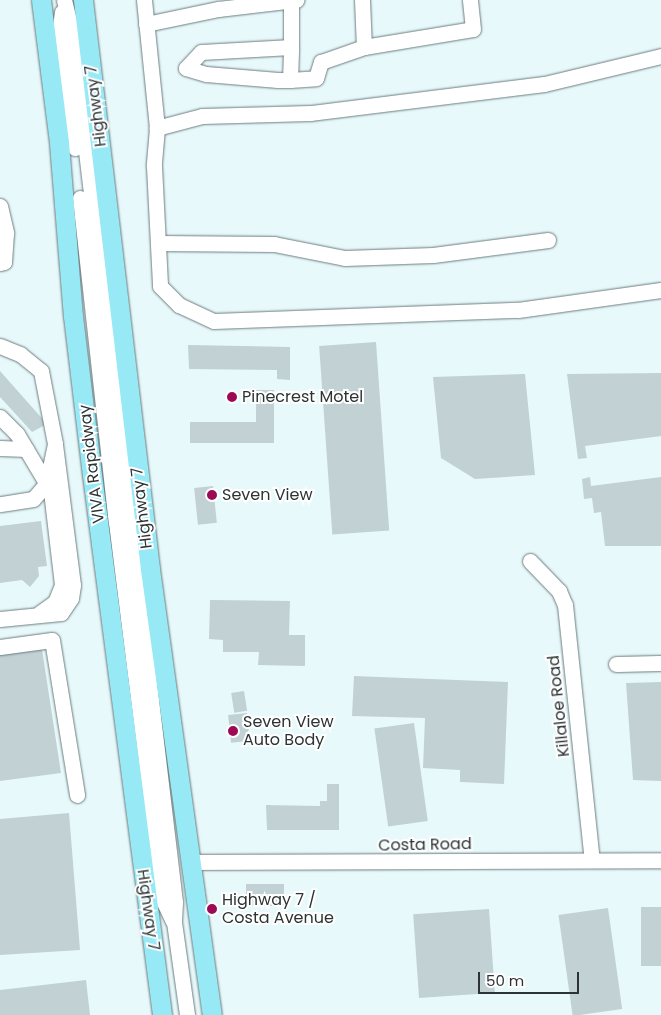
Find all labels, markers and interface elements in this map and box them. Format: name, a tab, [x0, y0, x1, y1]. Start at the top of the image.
street label: Highway 7	[81, 64, 111, 148]
place label: Pinecrest Motel	[242, 387, 363, 407]
marker: Pinecrest Motel	[226, 391, 238, 403]
street label: VIVA Rapidway	[75, 403, 109, 525]
street label: Highway 7	[127, 466, 157, 550]
place label: Seven View	[222, 485, 313, 505]
marker: Seven View	[206, 489, 218, 501]
street label: Killaloe Road	[544, 654, 574, 758]
place label: Seven View Auto Body	[243, 712, 334, 750]
marker: Seven View Auto Body	[227, 725, 239, 737]
street label: Costa Road	[378, 835, 472, 855]
street label: Highway 7	[133, 868, 163, 952]
place label: Highway 7 / Costa Avenue	[222, 890, 334, 928]
marker: Highway 7 / Costa Avenue	[206, 903, 218, 915]
scale bar	[481, 962, 582, 994]
text: 50 m	[486, 970, 524, 991]

